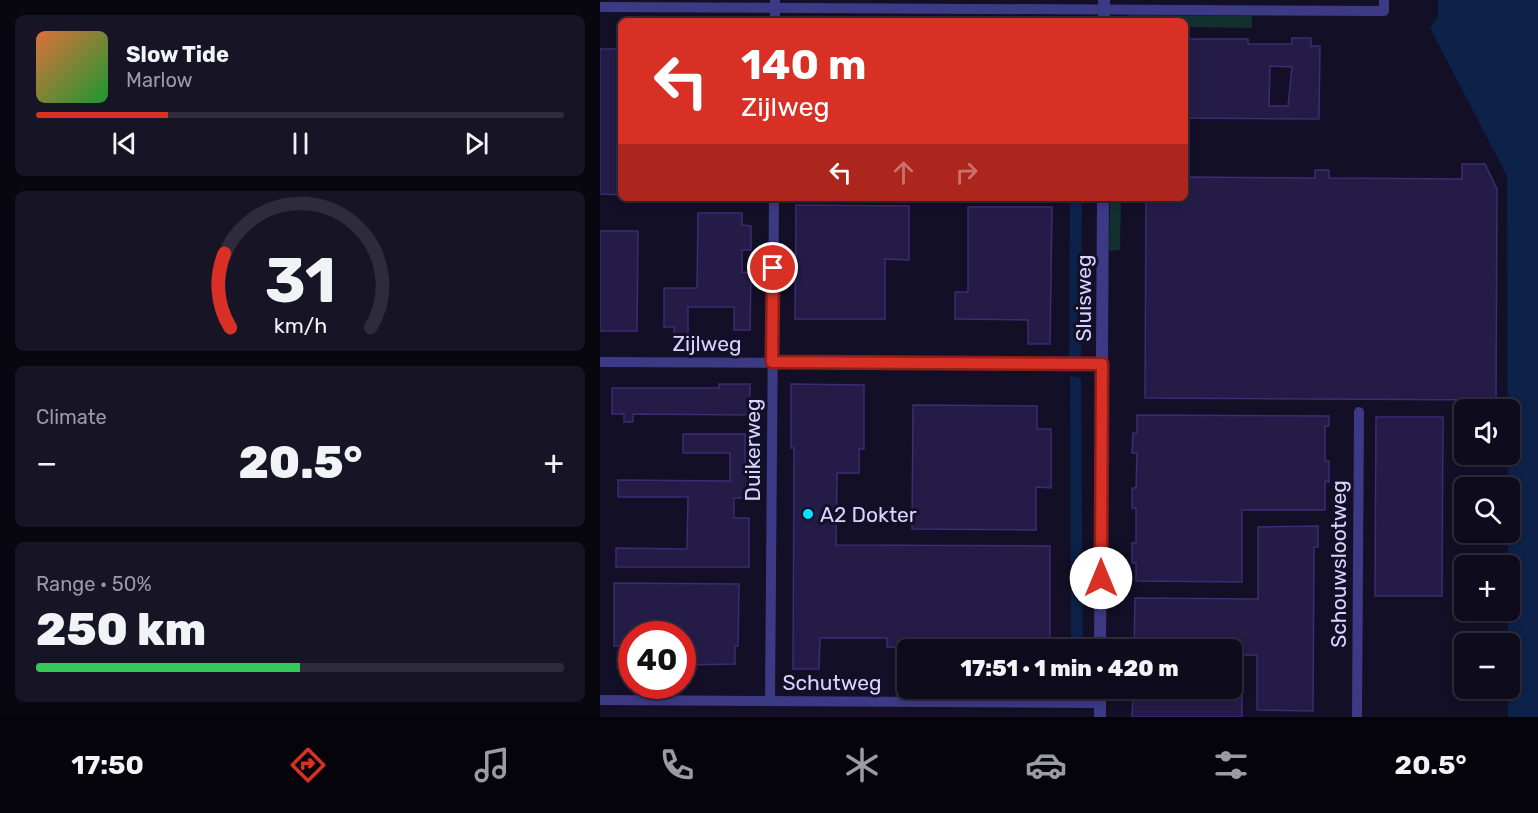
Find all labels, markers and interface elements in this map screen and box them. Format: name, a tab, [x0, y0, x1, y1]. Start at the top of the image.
text: 140 m	[741, 40, 867, 90]
text: Slow Tide	[126, 41, 229, 68]
icon: left	[642, 42, 720, 120]
text: Marlow	[126, 68, 193, 92]
text: Zijlweg	[741, 91, 830, 123]
icon: previous	[108, 127, 141, 160]
icon: pause	[284, 127, 317, 160]
icon: next	[460, 127, 493, 160]
icon: left	[824, 156, 857, 189]
icon: ahead	[887, 156, 920, 189]
icon: right	[950, 156, 983, 189]
pin	[747, 242, 798, 293]
text: 31	[264, 244, 336, 318]
icon: arrive	[756, 251, 789, 284]
street label: Sluisweg	[1071, 254, 1096, 342]
text: km/h	[273, 313, 327, 338]
street label: Zijlweg	[673, 331, 741, 356]
street label: Duikerweg	[740, 398, 765, 502]
map controls	[1454, 399, 1520, 699]
button: sound	[1454, 399, 1520, 465]
text: Climate	[36, 405, 107, 429]
text: 20.5°	[238, 436, 363, 489]
text: −	[36, 443, 57, 482]
text: +	[543, 443, 564, 482]
button: search	[1454, 477, 1520, 543]
street label: Schouwslootweg	[1326, 480, 1351, 648]
place label: A2 Dokter	[820, 502, 917, 527]
marker: A2 Dokter	[801, 507, 815, 521]
position arrow	[1069, 546, 1133, 610]
button: +	[1454, 555, 1520, 621]
text: Range · 50%	[36, 572, 152, 596]
text: 250 km	[36, 603, 206, 656]
speed limit sign: 40	[618, 621, 696, 699]
button: −	[1454, 633, 1520, 699]
text: 17:51 · 1 min · 420 m	[960, 655, 1179, 682]
street label: Schutweg	[782, 670, 882, 695]
icon: directions	[287, 744, 329, 786]
icon: music	[471, 744, 513, 786]
icon: phone	[656, 744, 698, 786]
icon: climate	[841, 744, 883, 786]
icon: car	[1025, 744, 1067, 786]
icon: filters	[1210, 744, 1252, 786]
text: 17:50	[71, 749, 144, 781]
text: 20.5°	[1395, 749, 1467, 781]

